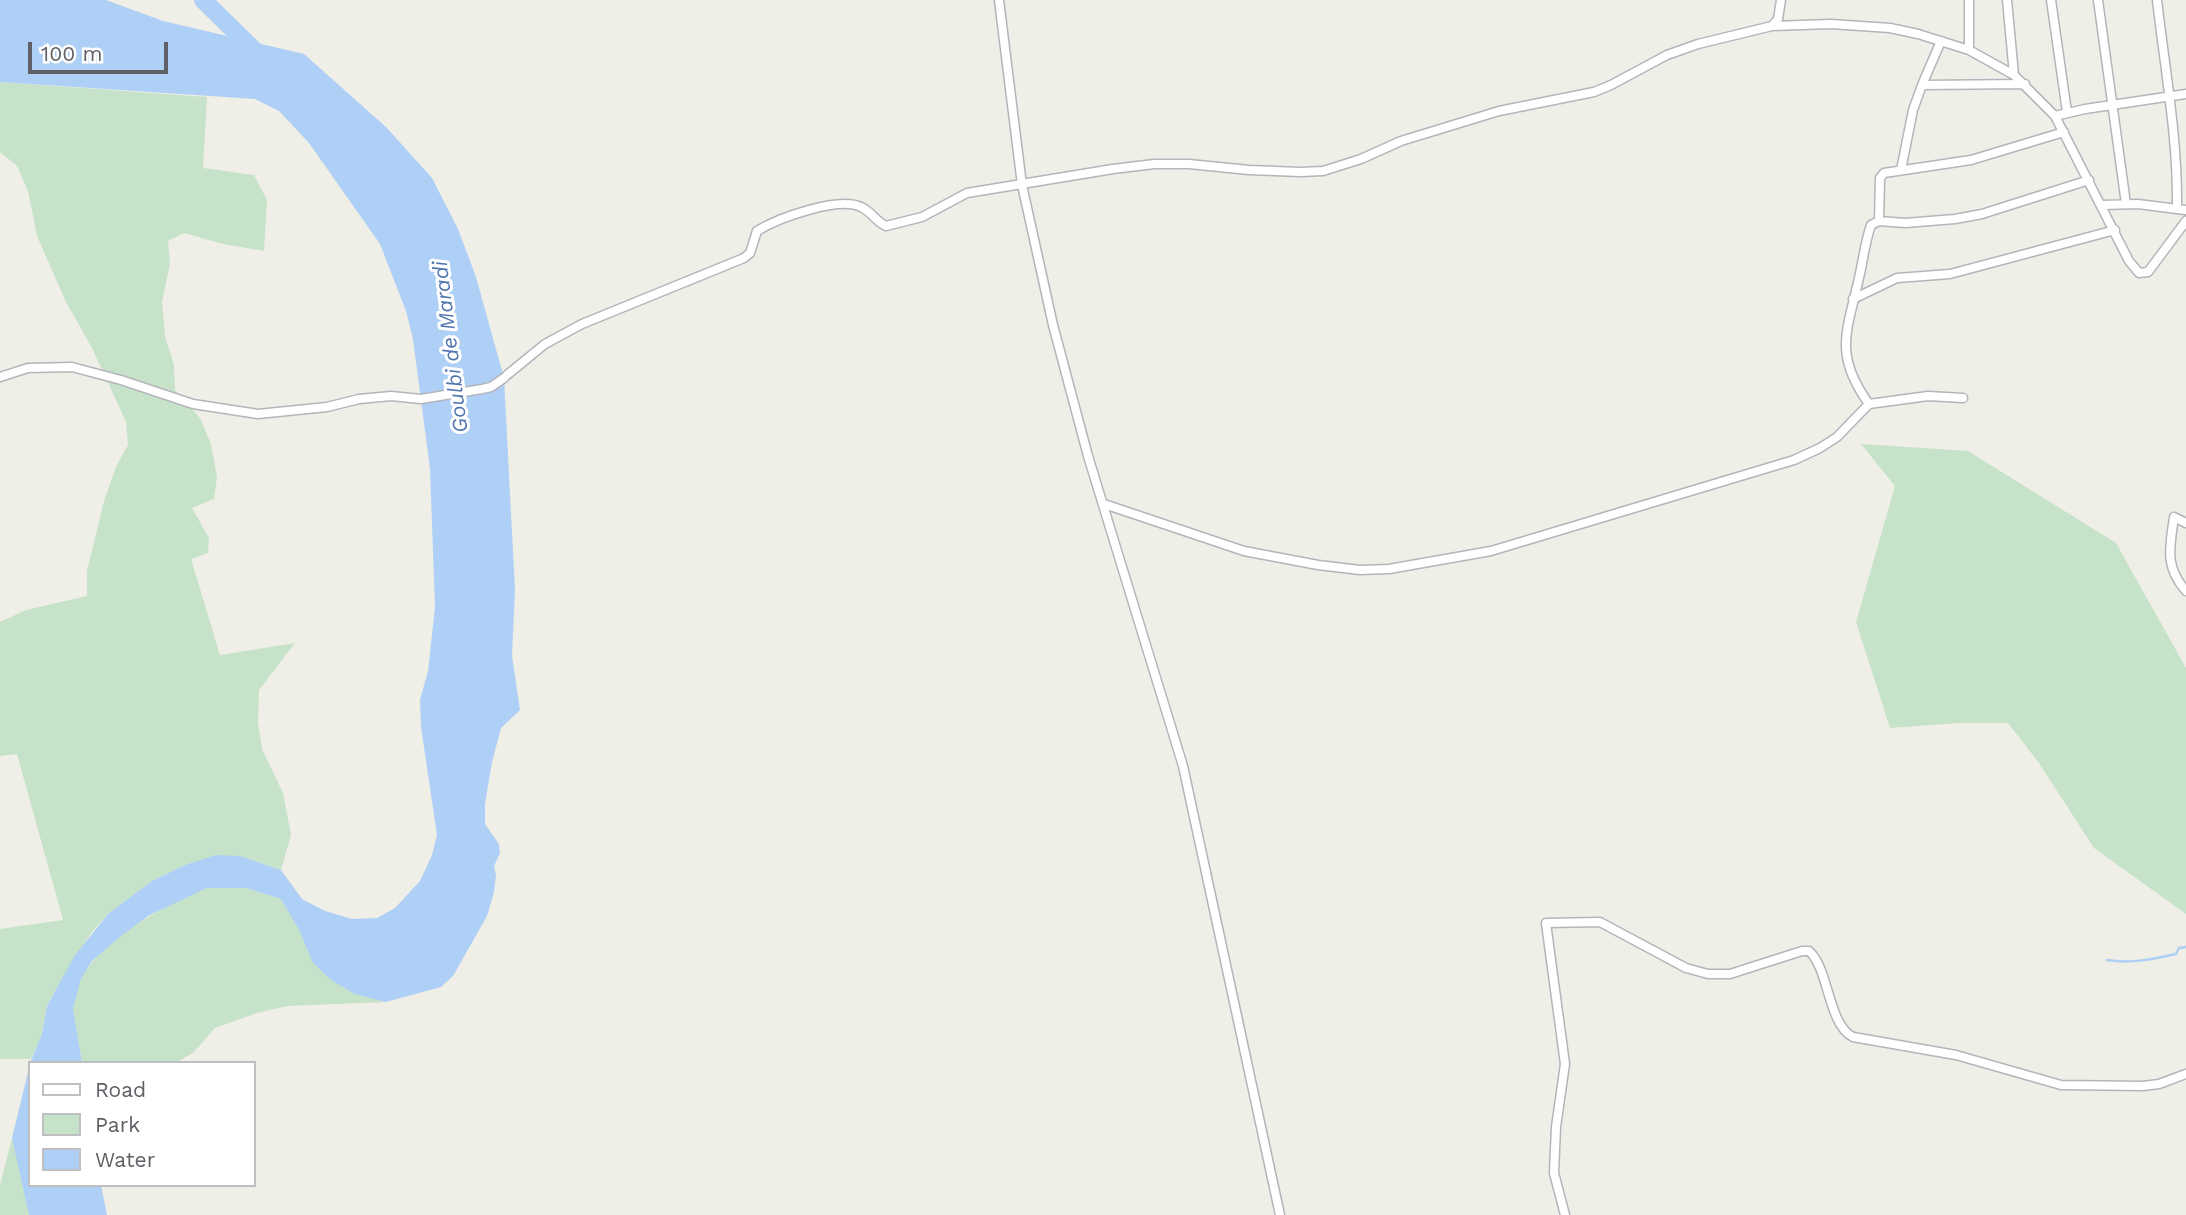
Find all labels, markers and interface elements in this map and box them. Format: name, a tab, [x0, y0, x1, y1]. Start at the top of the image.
scale bar	[32, 28, 172, 72]
text: 100 m	[41, 41, 103, 66]
water label: Goulbi de Maradi	[428, 260, 474, 434]
legend	[28, 1061, 256, 1187]
text: Road	[95, 1077, 146, 1102]
text: Park	[95, 1112, 140, 1137]
text: Water	[95, 1147, 155, 1172]

